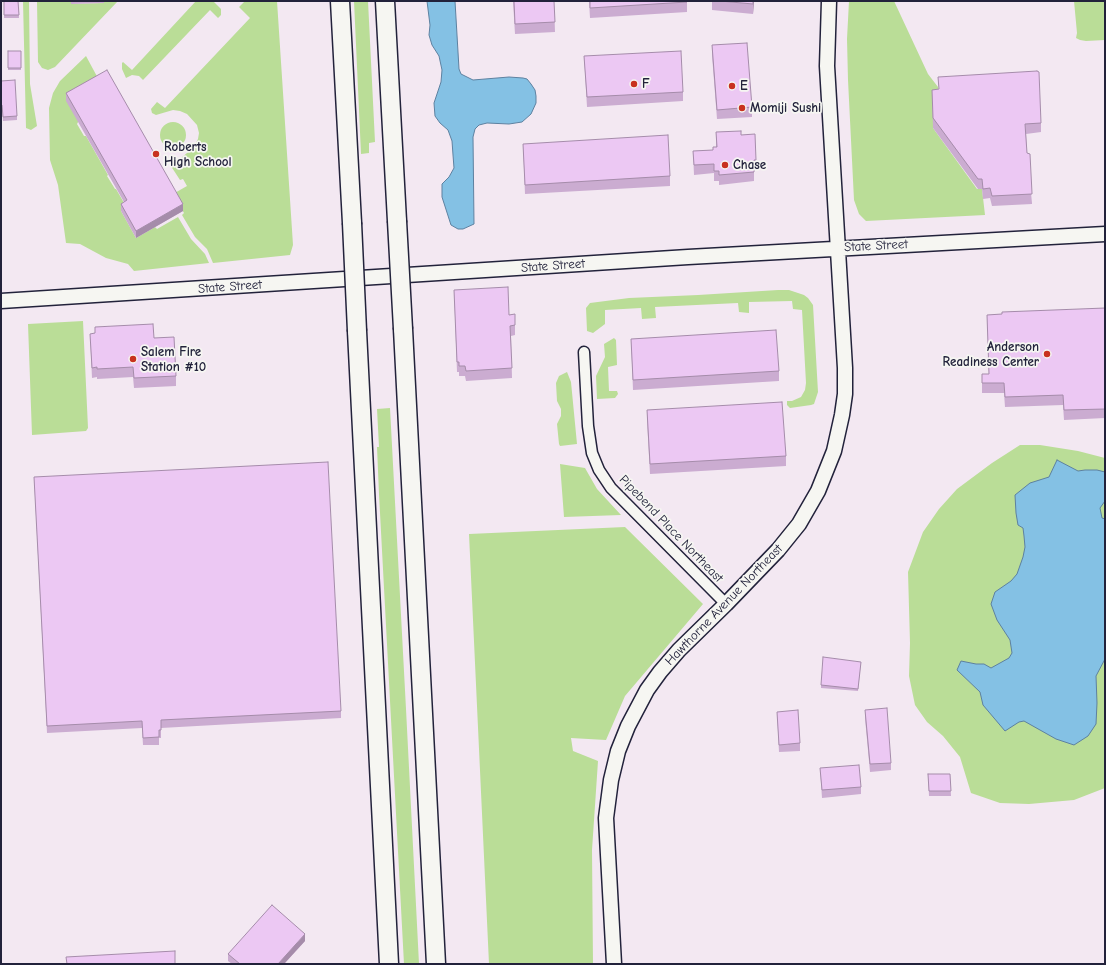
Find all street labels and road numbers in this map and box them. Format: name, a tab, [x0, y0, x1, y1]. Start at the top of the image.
street label: State Street	[844, 237, 908, 255]
street label: State Street	[521, 256, 585, 276]
street label: State Street	[198, 277, 262, 297]
street label: Pipebend Place Northeast	[616, 472, 726, 586]
street label: Hawthorne Avenue Northeast	[662, 541, 786, 669]

